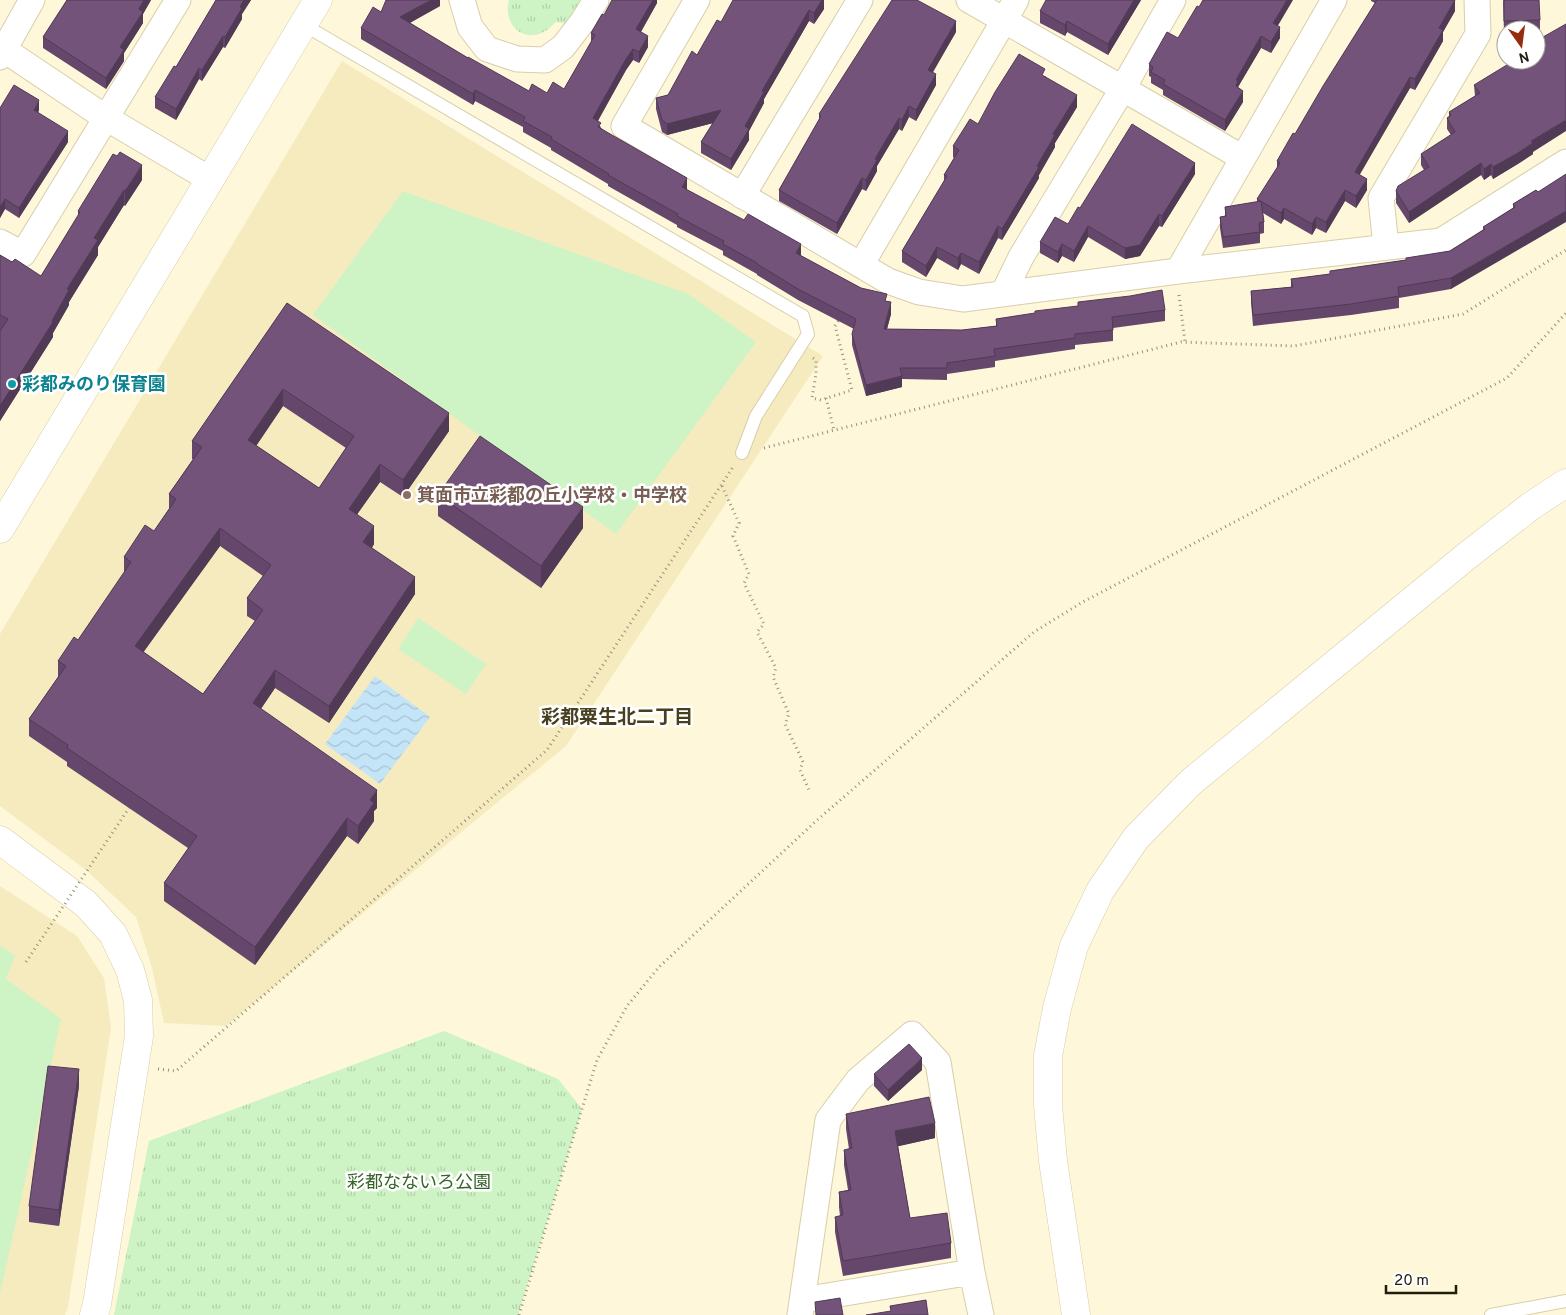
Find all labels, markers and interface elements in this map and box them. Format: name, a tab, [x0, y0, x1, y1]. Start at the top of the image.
north arrow	[1496, 20, 1546, 70]
text: N	[1517, 47, 1531, 66]
place label: 彩都みのり保育園	[22, 374, 166, 397]
marker: 彩都みのり保育園	[6, 378, 18, 390]
place label: 箕面市立彩都の丘小学校・中学校	[417, 485, 687, 508]
marker: 箕面市立彩都の丘小学校・中学校	[401, 489, 413, 501]
district label: 彩都粟生北二丁目	[541, 706, 693, 730]
park label: 彩都なないろ公園	[347, 1172, 491, 1195]
scale bar	[1386, 1262, 1456, 1294]
text: 20 m	[1394, 1272, 1429, 1291]

